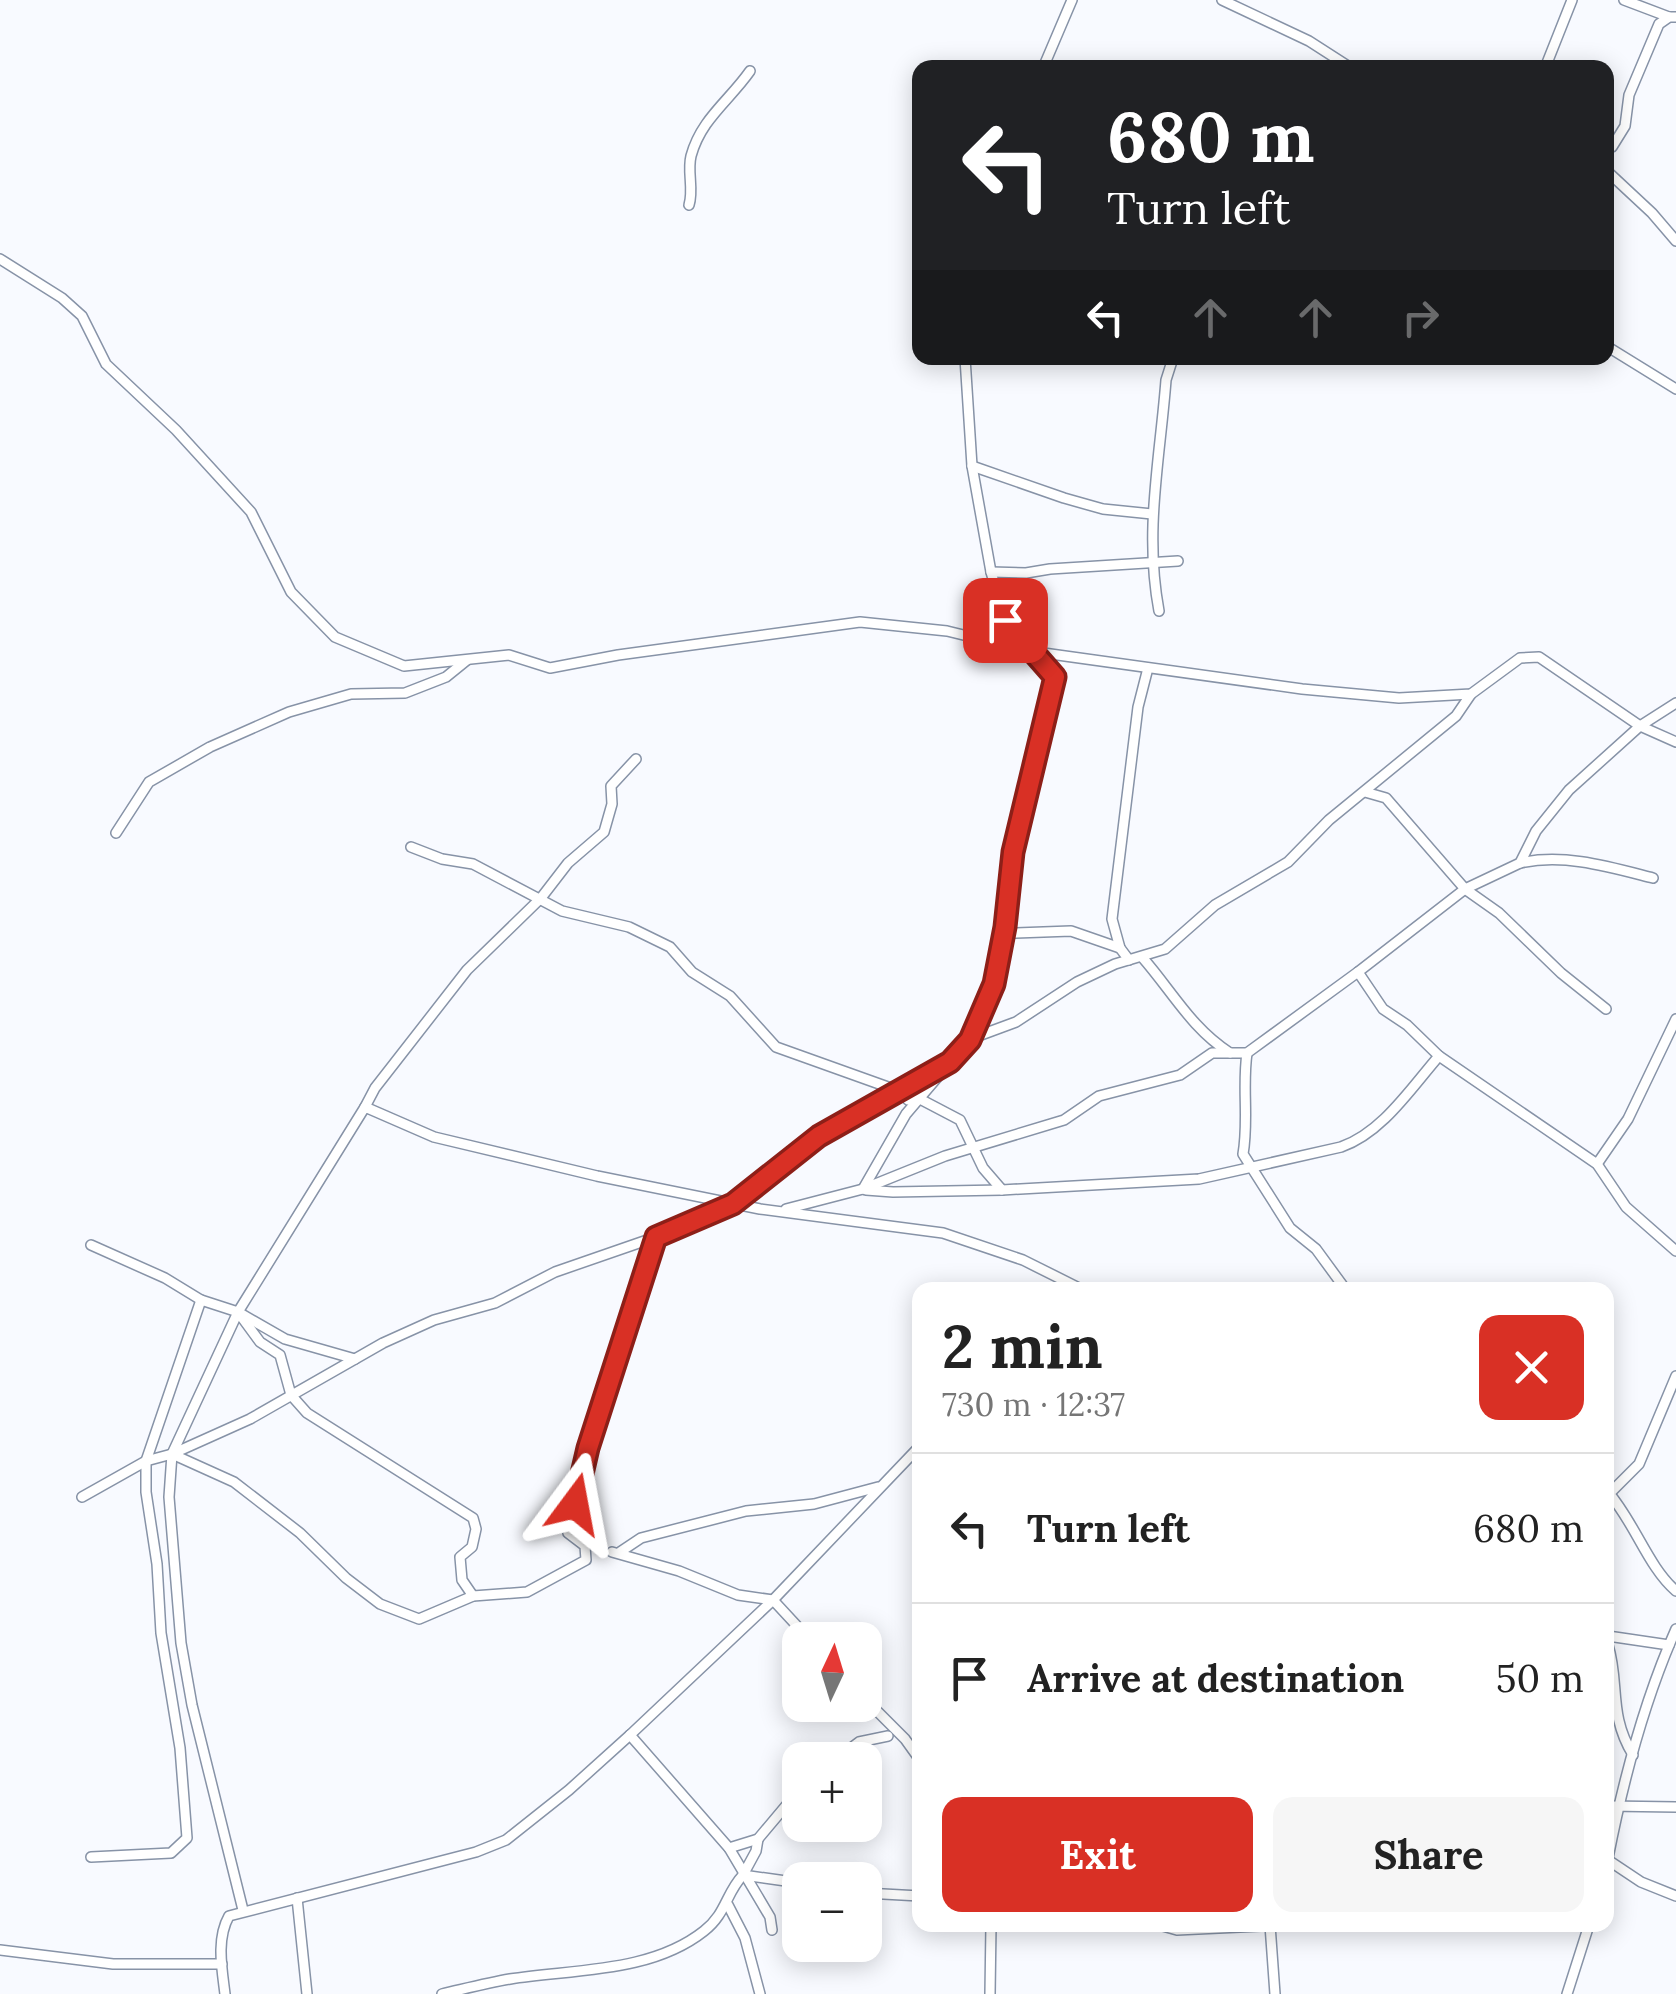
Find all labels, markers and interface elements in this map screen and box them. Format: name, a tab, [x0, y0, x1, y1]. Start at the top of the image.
text: 680 m	[1107, 92, 1315, 181]
icon: left	[942, 100, 1072, 230]
text: Turn left	[1107, 179, 1290, 236]
icon: left	[1078, 290, 1133, 345]
icon: ahead	[1183, 290, 1238, 345]
icon: ahead	[1288, 290, 1343, 345]
icon: right	[1393, 290, 1448, 345]
pin	[963, 578, 1048, 663]
icon: arrive	[978, 593, 1033, 648]
text: 2 min	[942, 1308, 1103, 1384]
button: close	[1479, 1315, 1584, 1420]
text: 730 m · 12:37	[942, 1384, 1125, 1425]
position arrow	[523, 1452, 627, 1556]
icon: left	[942, 1501, 997, 1556]
text: Turn left	[1027, 1504, 1190, 1552]
text: 680 m	[1473, 1504, 1584, 1552]
north arrow	[782, 1622, 882, 1722]
map controls	[782, 1622, 882, 1962]
icon: arrive	[942, 1651, 997, 1706]
text: Arrive at destination	[1027, 1654, 1404, 1702]
text: 50 m	[1496, 1654, 1584, 1702]
button: +	[782, 1742, 882, 1842]
button: Exit	[942, 1797, 1253, 1912]
button: Share	[1273, 1797, 1584, 1912]
button: −	[782, 1862, 882, 1962]

